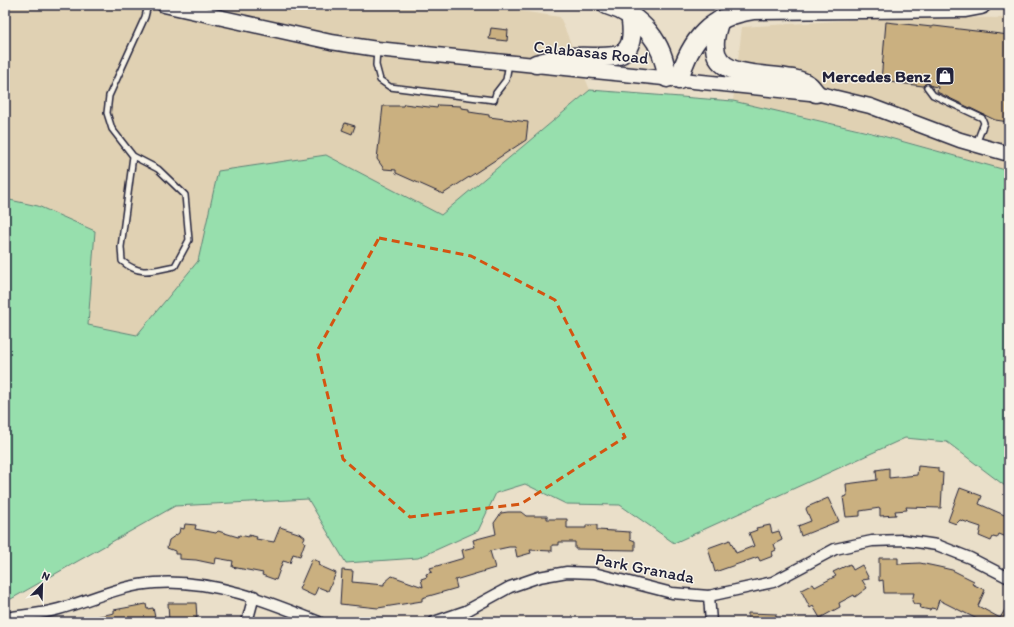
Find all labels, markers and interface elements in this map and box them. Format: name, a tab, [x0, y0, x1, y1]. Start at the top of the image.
street label: Calabasas Road	[533, 36, 649, 68]
shop icon: Mercedes Benz	[934, 65, 956, 87]
place label: Mercedes Benz	[822, 66, 931, 86]
street label: Park Granada	[594, 549, 696, 587]
north arrow	[22, 565, 62, 605]
text: N	[40, 569, 52, 584]

